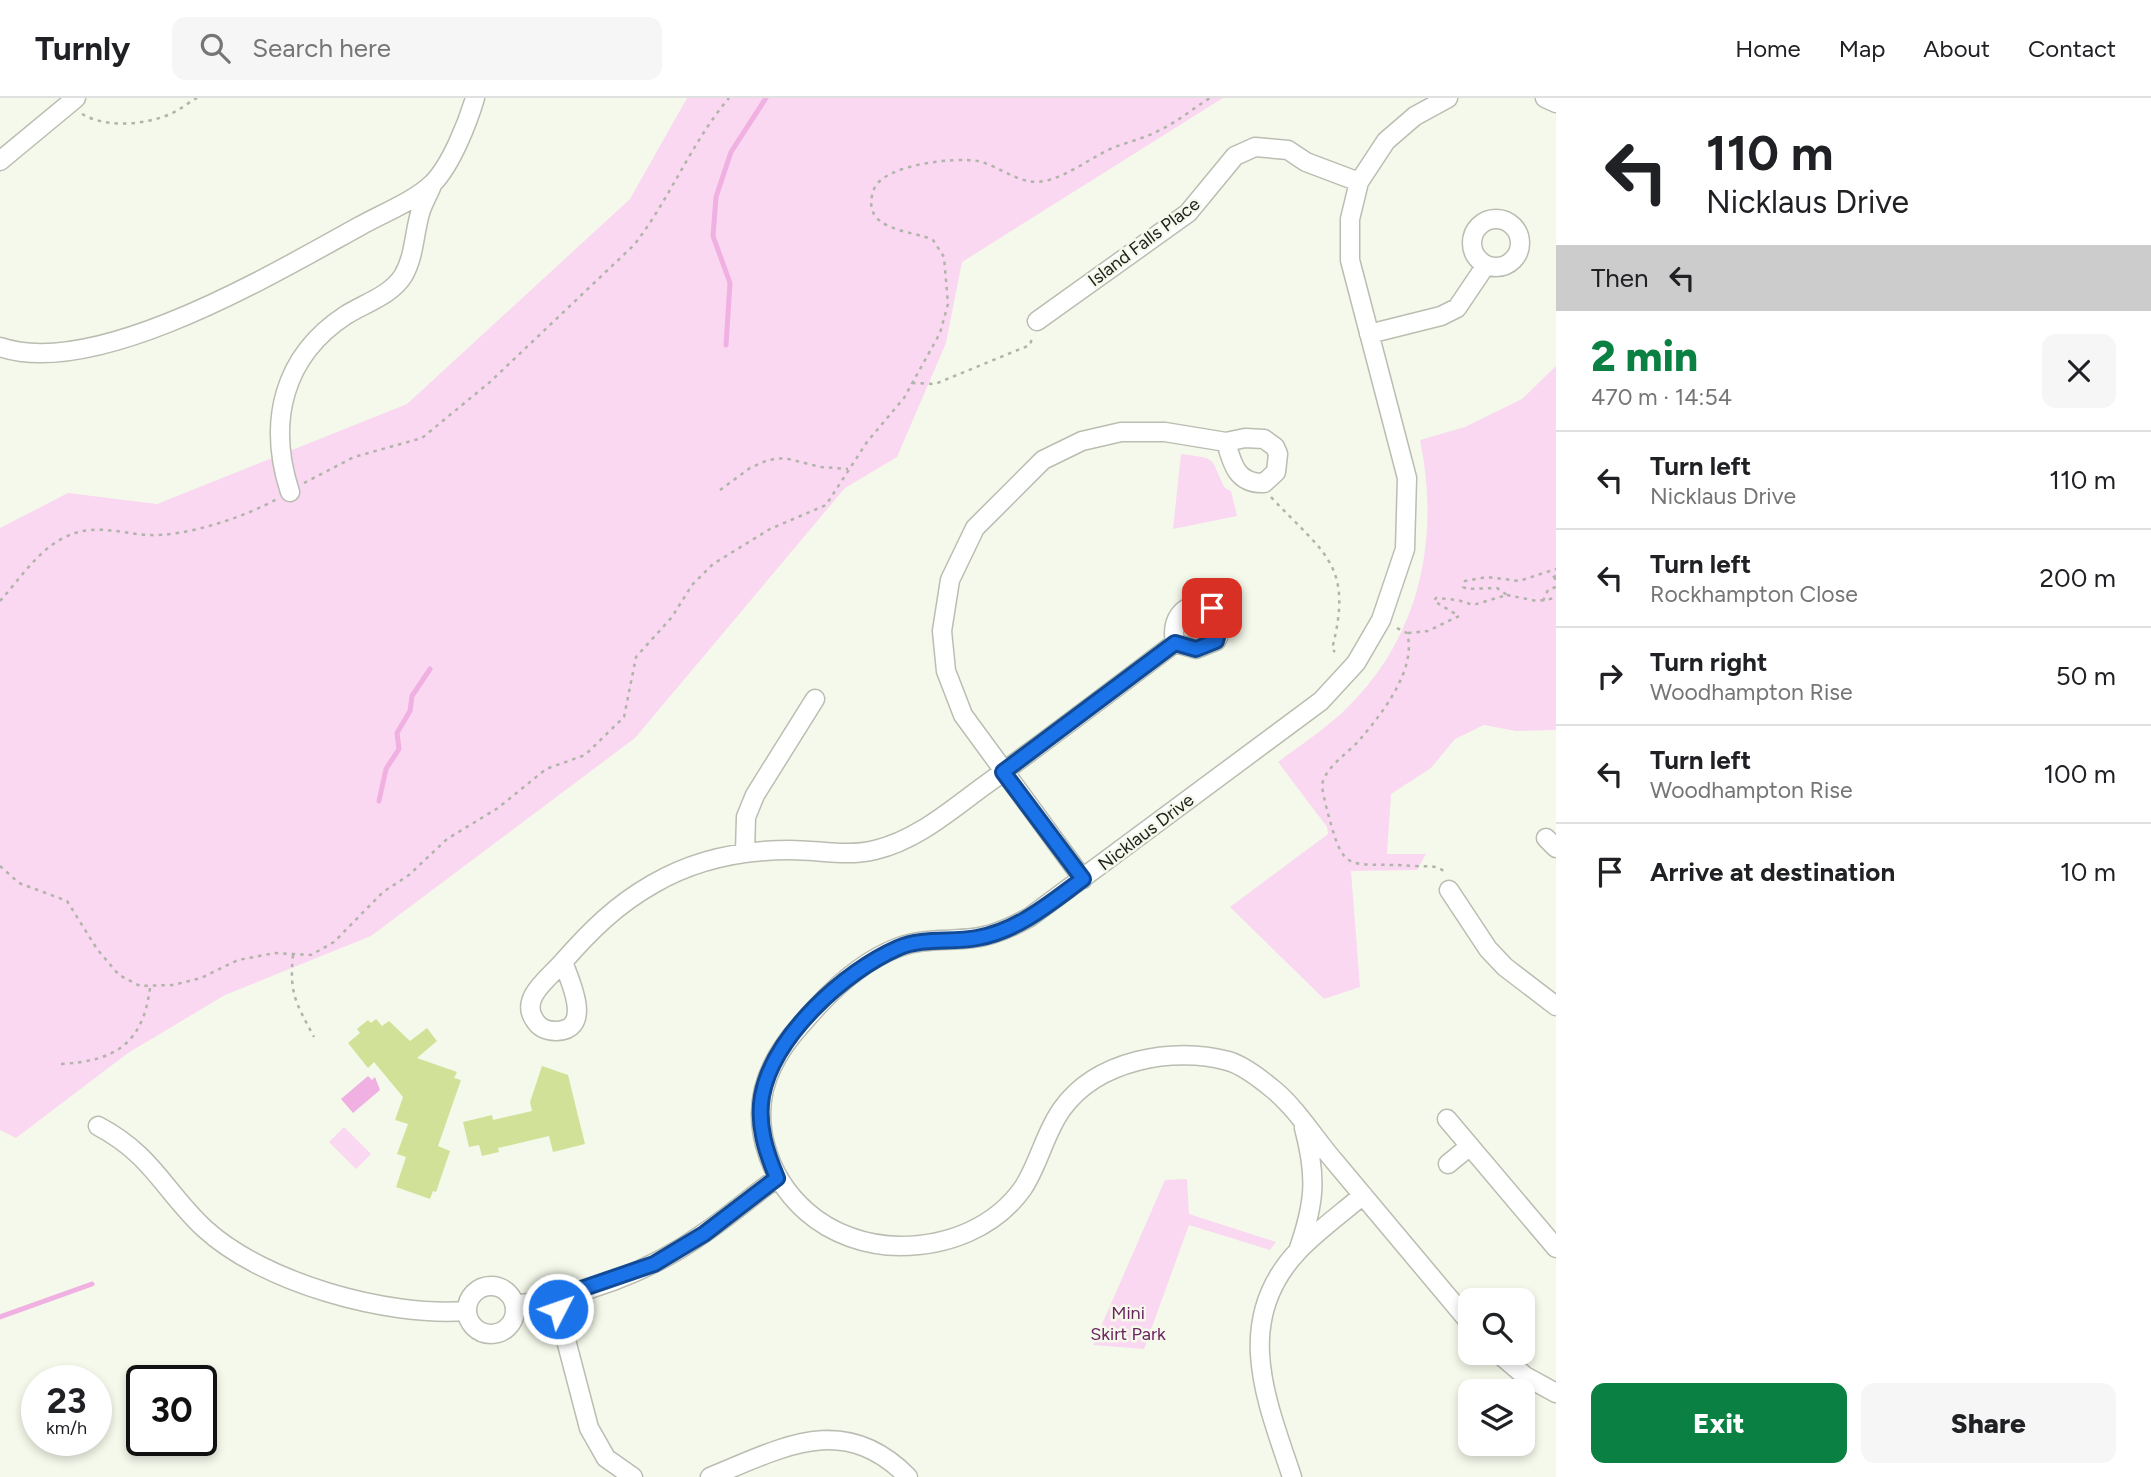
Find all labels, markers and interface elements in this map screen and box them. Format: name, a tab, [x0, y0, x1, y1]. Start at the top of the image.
search box	[172, 17, 662, 80]
text: Turnly	[35, 29, 130, 68]
icon: search	[196, 29, 234, 67]
text: Search here	[252, 32, 391, 64]
text: Home	[1735, 34, 1801, 63]
text: Map	[1839, 34, 1885, 63]
text: About	[1923, 34, 1990, 63]
text: Contact	[2028, 34, 2116, 63]
text: 110 m	[1706, 123, 1834, 182]
icon: left	[1591, 126, 1682, 217]
text: Nicklaus Drive	[1706, 183, 1909, 221]
street label: Island Falls Place	[1084, 193, 1204, 291]
icon: left	[1663, 259, 1701, 297]
text: Then	[1591, 262, 1649, 294]
text: 2 min	[1591, 331, 1698, 382]
button: close	[2042, 334, 2116, 408]
text: 470 m · 14:54	[1591, 383, 1732, 411]
text: Turn left	[1650, 450, 1751, 482]
icon: left	[1591, 461, 1629, 499]
text: 110 m	[2049, 464, 2116, 496]
text: Nicklaus Drive	[1650, 482, 1796, 510]
text: Turn left	[1650, 548, 1751, 580]
icon: left	[1591, 559, 1629, 597]
text: 200 m	[2040, 562, 2116, 594]
pin	[1182, 578, 1242, 638]
text: Rockhampton Close	[1650, 580, 1858, 608]
icon: arrive	[1193, 589, 1231, 627]
text: Turn right	[1650, 646, 1767, 678]
icon: right	[1591, 657, 1629, 695]
text: 50 m	[2056, 660, 2116, 692]
text: Woodhampton Rise	[1650, 678, 1853, 706]
text: Turn left	[1650, 744, 1751, 776]
icon: left	[1591, 755, 1629, 793]
text: 100 m	[2043, 758, 2116, 790]
text: Woodhampton Rise	[1650, 776, 1853, 804]
street label: Nicklaus Drive	[1094, 789, 1198, 875]
icon: arrive	[1591, 853, 1629, 891]
text: Arrive at destination	[1650, 856, 1895, 888]
text: 10 m	[2060, 856, 2116, 888]
position arrow	[521, 1272, 595, 1346]
map controls	[1458, 1288, 1535, 1456]
button: search	[1458, 1288, 1535, 1365]
park label: Mini Skirt Park	[1090, 1302, 1166, 1345]
speed limit sign: 30	[126, 1365, 217, 1456]
button: layers	[1458, 1379, 1535, 1456]
text: 23	[47, 1380, 86, 1422]
button: Exit	[1591, 1383, 1847, 1463]
button: Share	[1861, 1383, 2116, 1463]
text: km/h	[46, 1417, 87, 1439]

